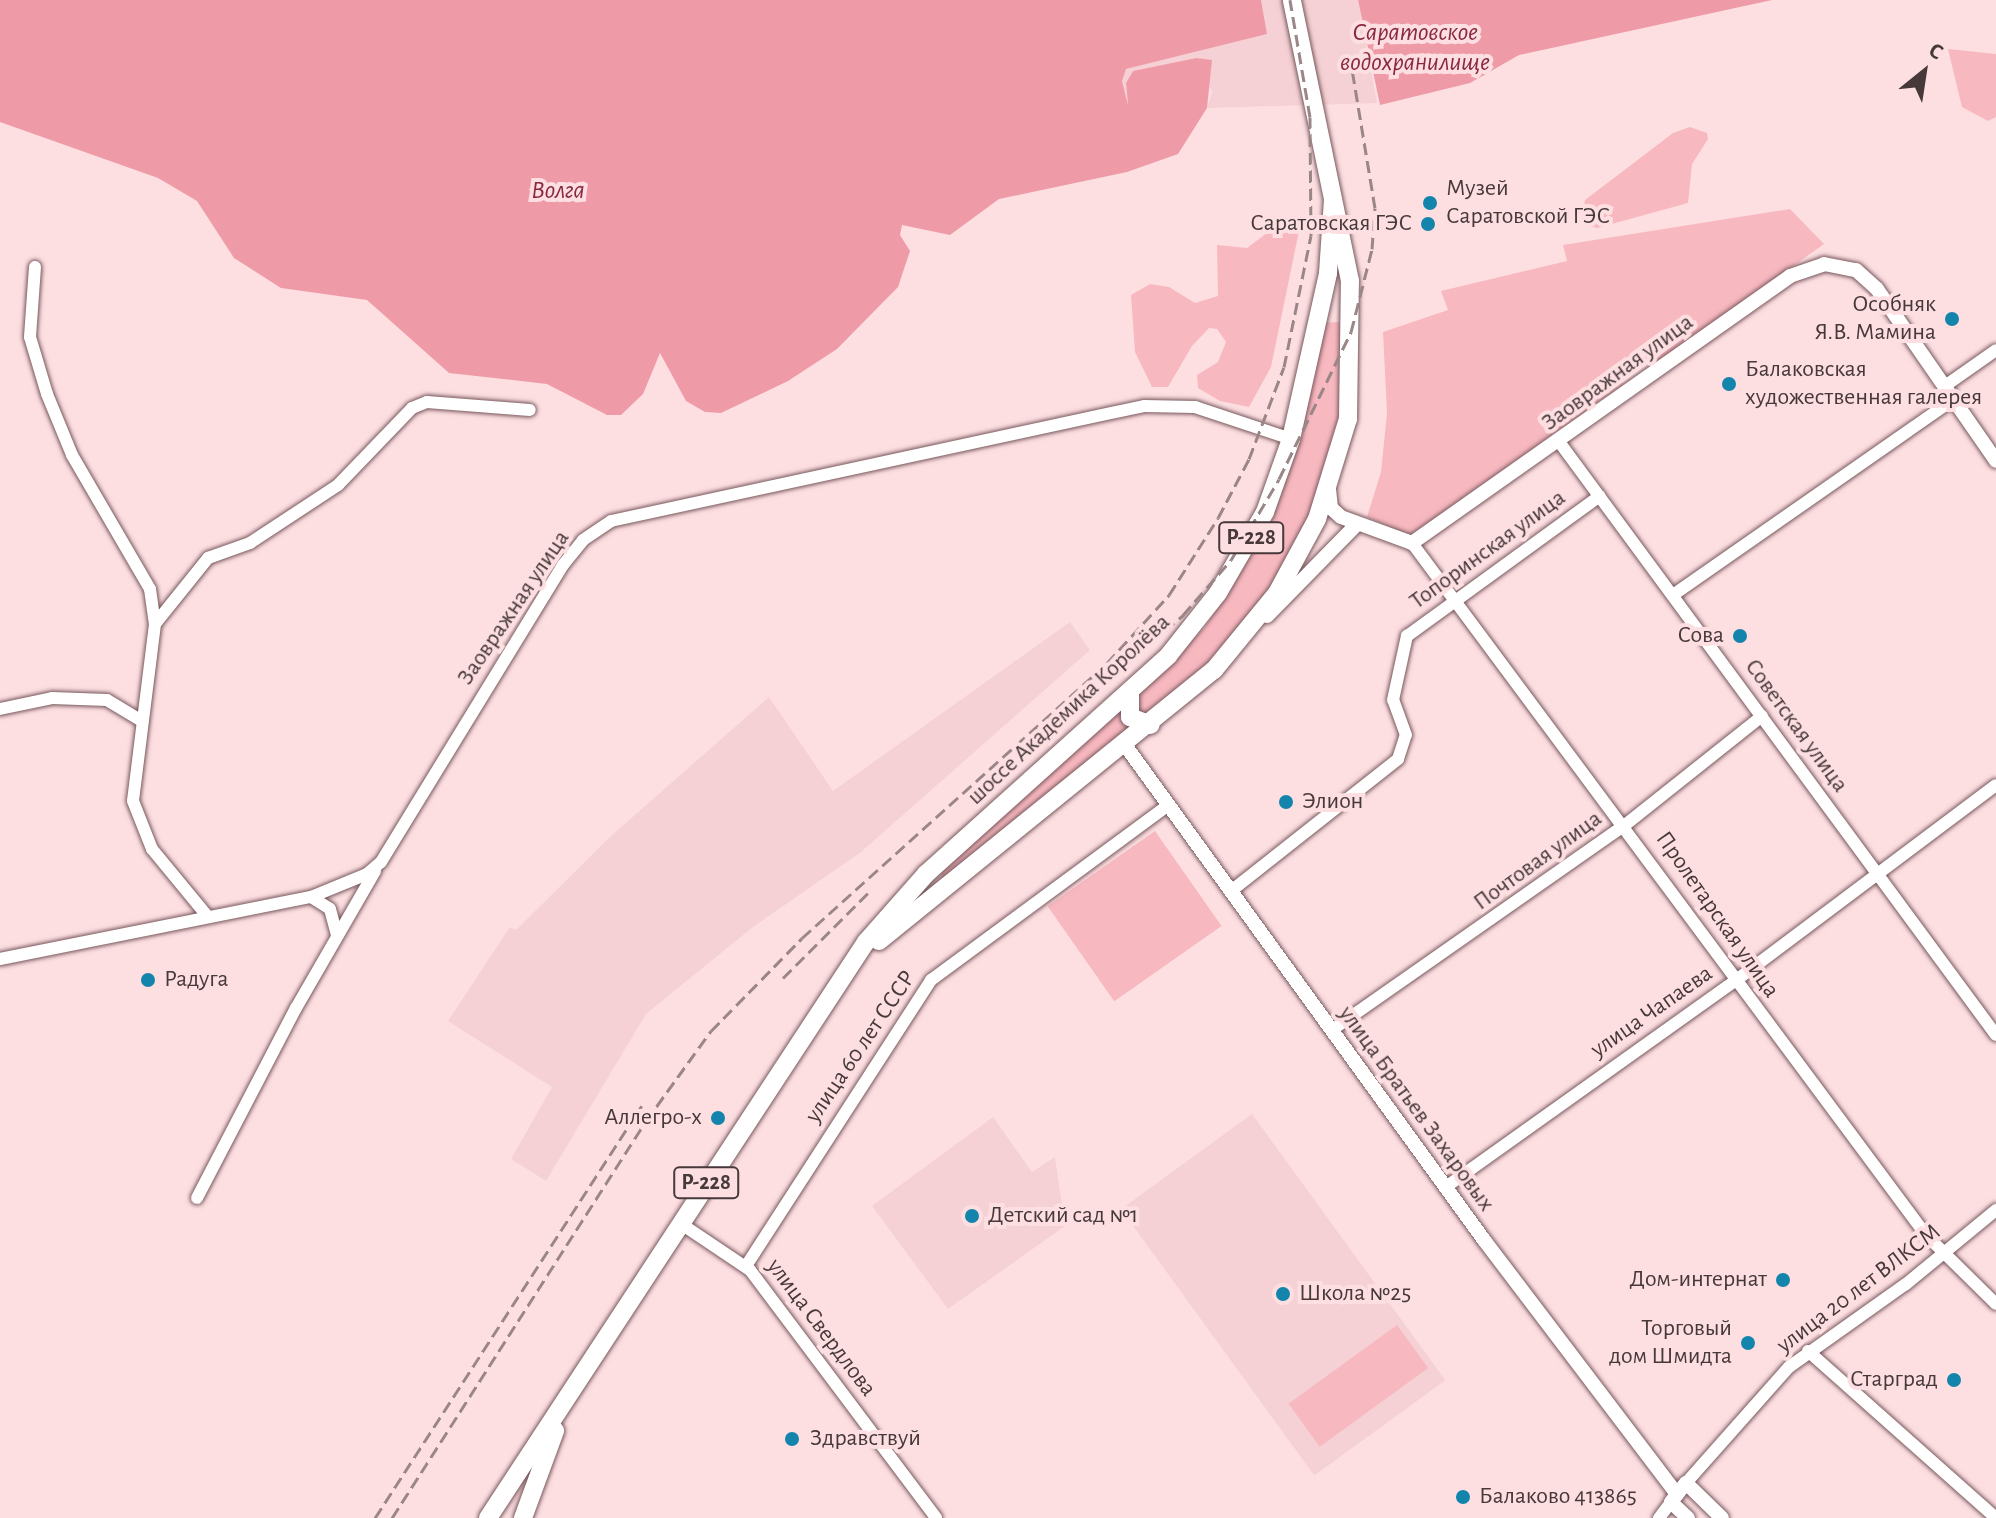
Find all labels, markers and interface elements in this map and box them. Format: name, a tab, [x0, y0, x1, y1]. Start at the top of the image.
water label: Саратовское водохранилище	[1340, 17, 1490, 78]
north arrow	[1884, 32, 1964, 112]
text: С	[1925, 39, 1947, 64]
water label: Волга	[531, 175, 585, 207]
place label: Музей Саратовской ГЭС	[1446, 175, 1610, 231]
marker: Музей Саратовской ГЭС	[1421, 194, 1439, 212]
place label: Саратовская ГЭС	[1250, 210, 1412, 238]
marker: Саратовская ГЭС	[1419, 215, 1437, 233]
place label: Особняк Я.В. Мамина	[1814, 291, 1936, 347]
street label: Заовражная улица	[1537, 308, 1699, 438]
marker: Особняк Я.В. Мамина	[1943, 310, 1961, 328]
place label: Балаковская художественная галерея	[1745, 356, 1982, 412]
marker: Балаковская художественная галерея	[1720, 375, 1738, 393]
street label: Топоринская улица	[1405, 484, 1571, 616]
road number: Р-228	[1217, 520, 1285, 556]
street label: Заовражная улица	[452, 525, 576, 691]
street label: шоссе Академика Королёва	[962, 608, 1176, 812]
place label: Сова	[1678, 622, 1724, 650]
marker: Сова	[1731, 627, 1749, 645]
street label: Советская улица	[1738, 654, 1854, 798]
place label: Элион	[1302, 788, 1363, 816]
marker: Элион	[1277, 793, 1295, 811]
street label: Почтовая улица	[1468, 805, 1608, 917]
street label: Пролетарская улица	[1649, 826, 1785, 1004]
street label: улица Чапаева	[1586, 959, 1718, 1065]
place label: Радуга	[164, 966, 228, 994]
street label: улица 60 лет СССР	[800, 966, 922, 1128]
marker: Радуга	[139, 971, 157, 989]
street label: улица Братьев Захаровых	[1332, 1001, 1500, 1217]
place label: Аллегро-х	[604, 1104, 702, 1132]
marker: Аллегро-х	[709, 1109, 727, 1127]
road number: Р-228	[672, 1165, 740, 1201]
place label: Детский сад №1	[988, 1202, 1138, 1230]
marker: Детский сад №1	[963, 1207, 981, 1225]
street label: улица 20 лет ВЛКСМ	[1771, 1218, 1947, 1360]
street label: улица Свердлова	[760, 1253, 882, 1403]
place label: Дом-интернат	[1629, 1266, 1767, 1294]
marker: Дом-интернат	[1774, 1271, 1792, 1289]
place label: Школа №25	[1299, 1280, 1411, 1308]
marker: Школа №25	[1274, 1285, 1292, 1303]
place label: Торговый дом Шмидта	[1609, 1315, 1732, 1371]
marker: Торговый дом Шмидта	[1739, 1334, 1757, 1352]
place label: Старград	[1850, 1366, 1938, 1394]
marker: Старград	[1945, 1371, 1963, 1389]
place label: Здравствуй	[810, 1425, 921, 1453]
marker: Здравствуй	[781, 1428, 803, 1450]
place label: Балаково 413865	[1479, 1483, 1637, 1511]
marker: Балаково 413865	[1454, 1488, 1472, 1506]

